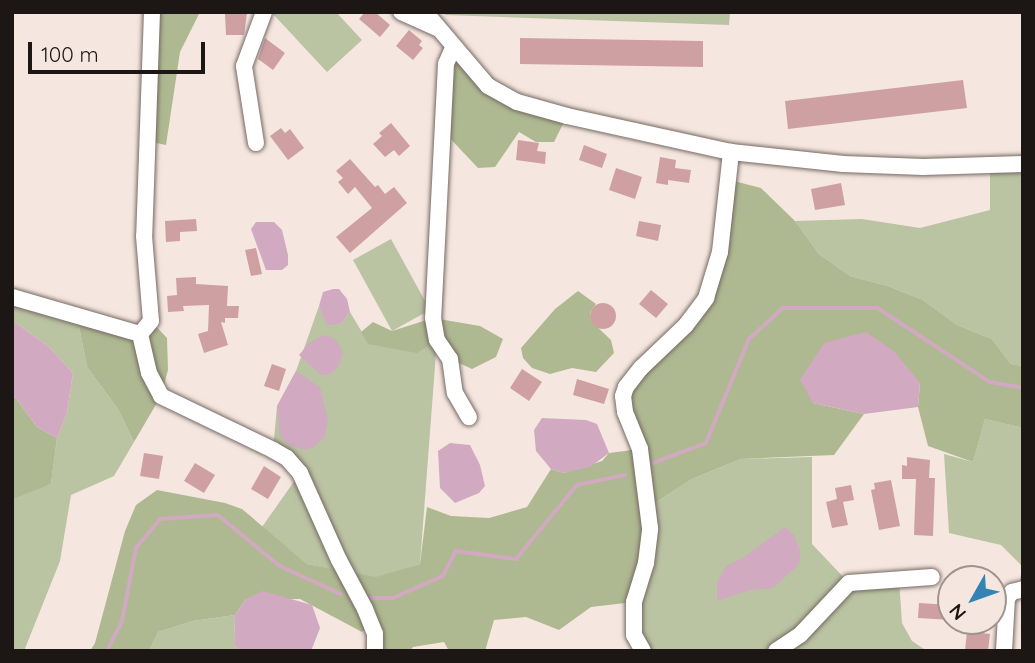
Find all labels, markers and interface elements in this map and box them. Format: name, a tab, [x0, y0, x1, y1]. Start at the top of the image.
scale bar	[32, 28, 208, 72]
text: 100 m	[41, 41, 99, 67]
north arrow	[937, 565, 1007, 635]
text: N	[944, 599, 971, 625]

